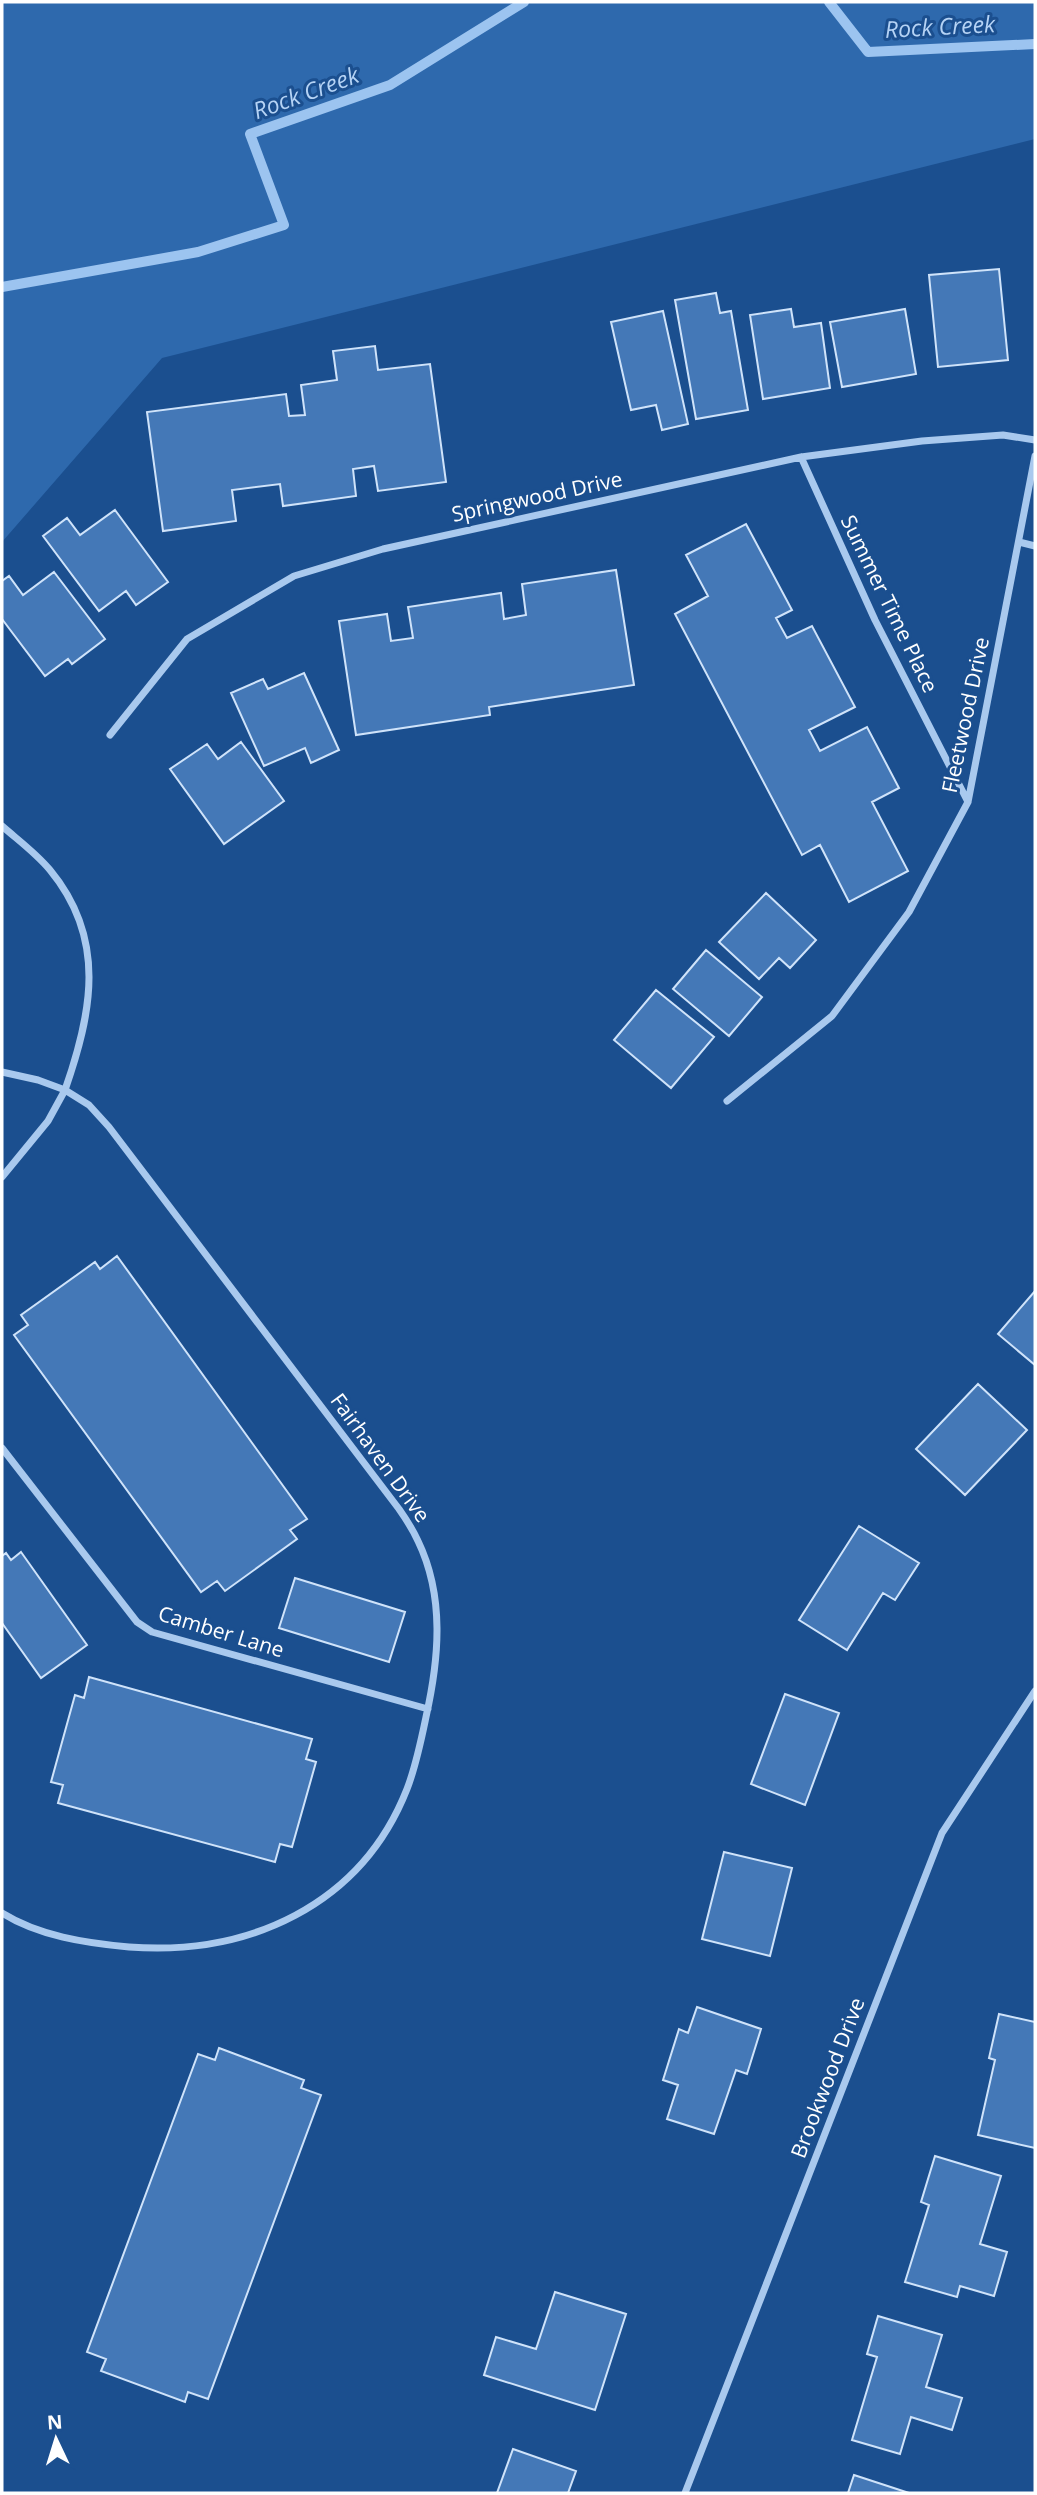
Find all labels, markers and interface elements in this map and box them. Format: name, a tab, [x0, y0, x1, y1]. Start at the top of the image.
water label: Rock Creek	[884, 7, 997, 45]
water label: Rock Creek	[248, 58, 364, 126]
street label: Springwood Drive	[449, 464, 625, 528]
street label: Summer Time Place	[835, 510, 945, 697]
street label: Fleetwood Drive	[935, 634, 995, 795]
street label: Fairhaven Drive	[325, 1387, 437, 1528]
street label: Camber Lane	[155, 1599, 288, 1663]
street label: Brookwood Drive	[784, 1993, 871, 2162]
north arrow	[21, 2404, 91, 2474]
text: N	[46, 2409, 63, 2436]

